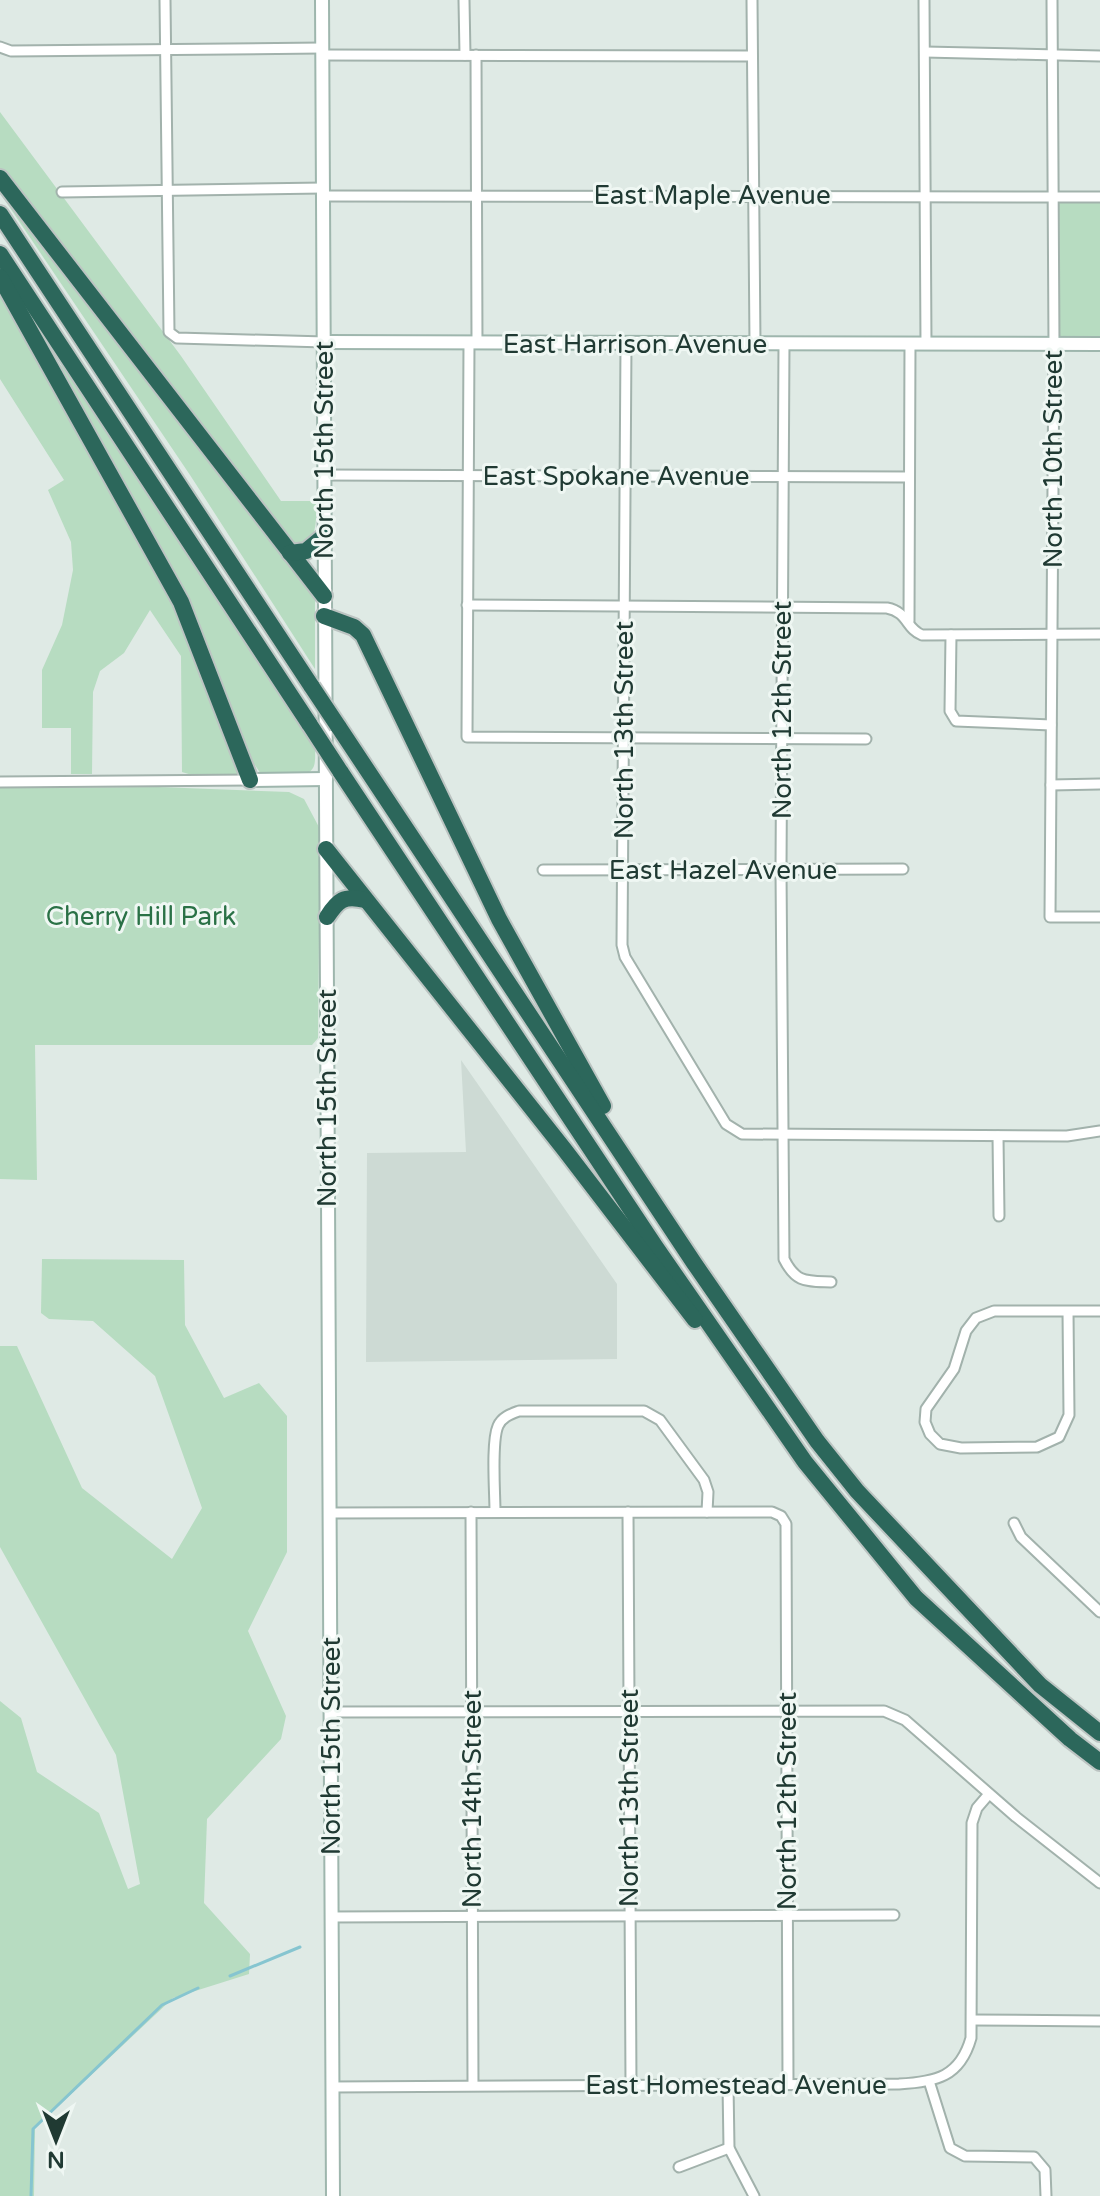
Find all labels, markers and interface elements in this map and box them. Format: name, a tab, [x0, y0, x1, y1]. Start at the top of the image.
street label: East Maple Avenue	[593, 180, 831, 211]
street label: East Harrison Avenue	[503, 329, 767, 360]
street label: North 15th Street	[309, 341, 340, 559]
street label: North 10th Street	[1038, 350, 1069, 568]
street label: East Spokane Avenue	[483, 461, 750, 492]
street label: North 12th Street	[767, 601, 798, 819]
street label: North 13th Street	[609, 621, 640, 839]
street label: East Hazel Avenue	[609, 855, 837, 886]
park label: Cherry Hill Park	[46, 901, 236, 932]
street label: North 15th Street	[312, 989, 343, 1207]
street label: North 15th Street	[316, 1637, 347, 1855]
street label: North 13th Street	[614, 1689, 645, 1907]
street label: North 14th Street	[457, 1690, 488, 1908]
street label: North 12th Street	[772, 1692, 803, 1910]
street label: East Homestead Avenue	[585, 2070, 887, 2101]
north arrow	[16, 2100, 96, 2180]
text: N	[47, 2146, 65, 2172]

